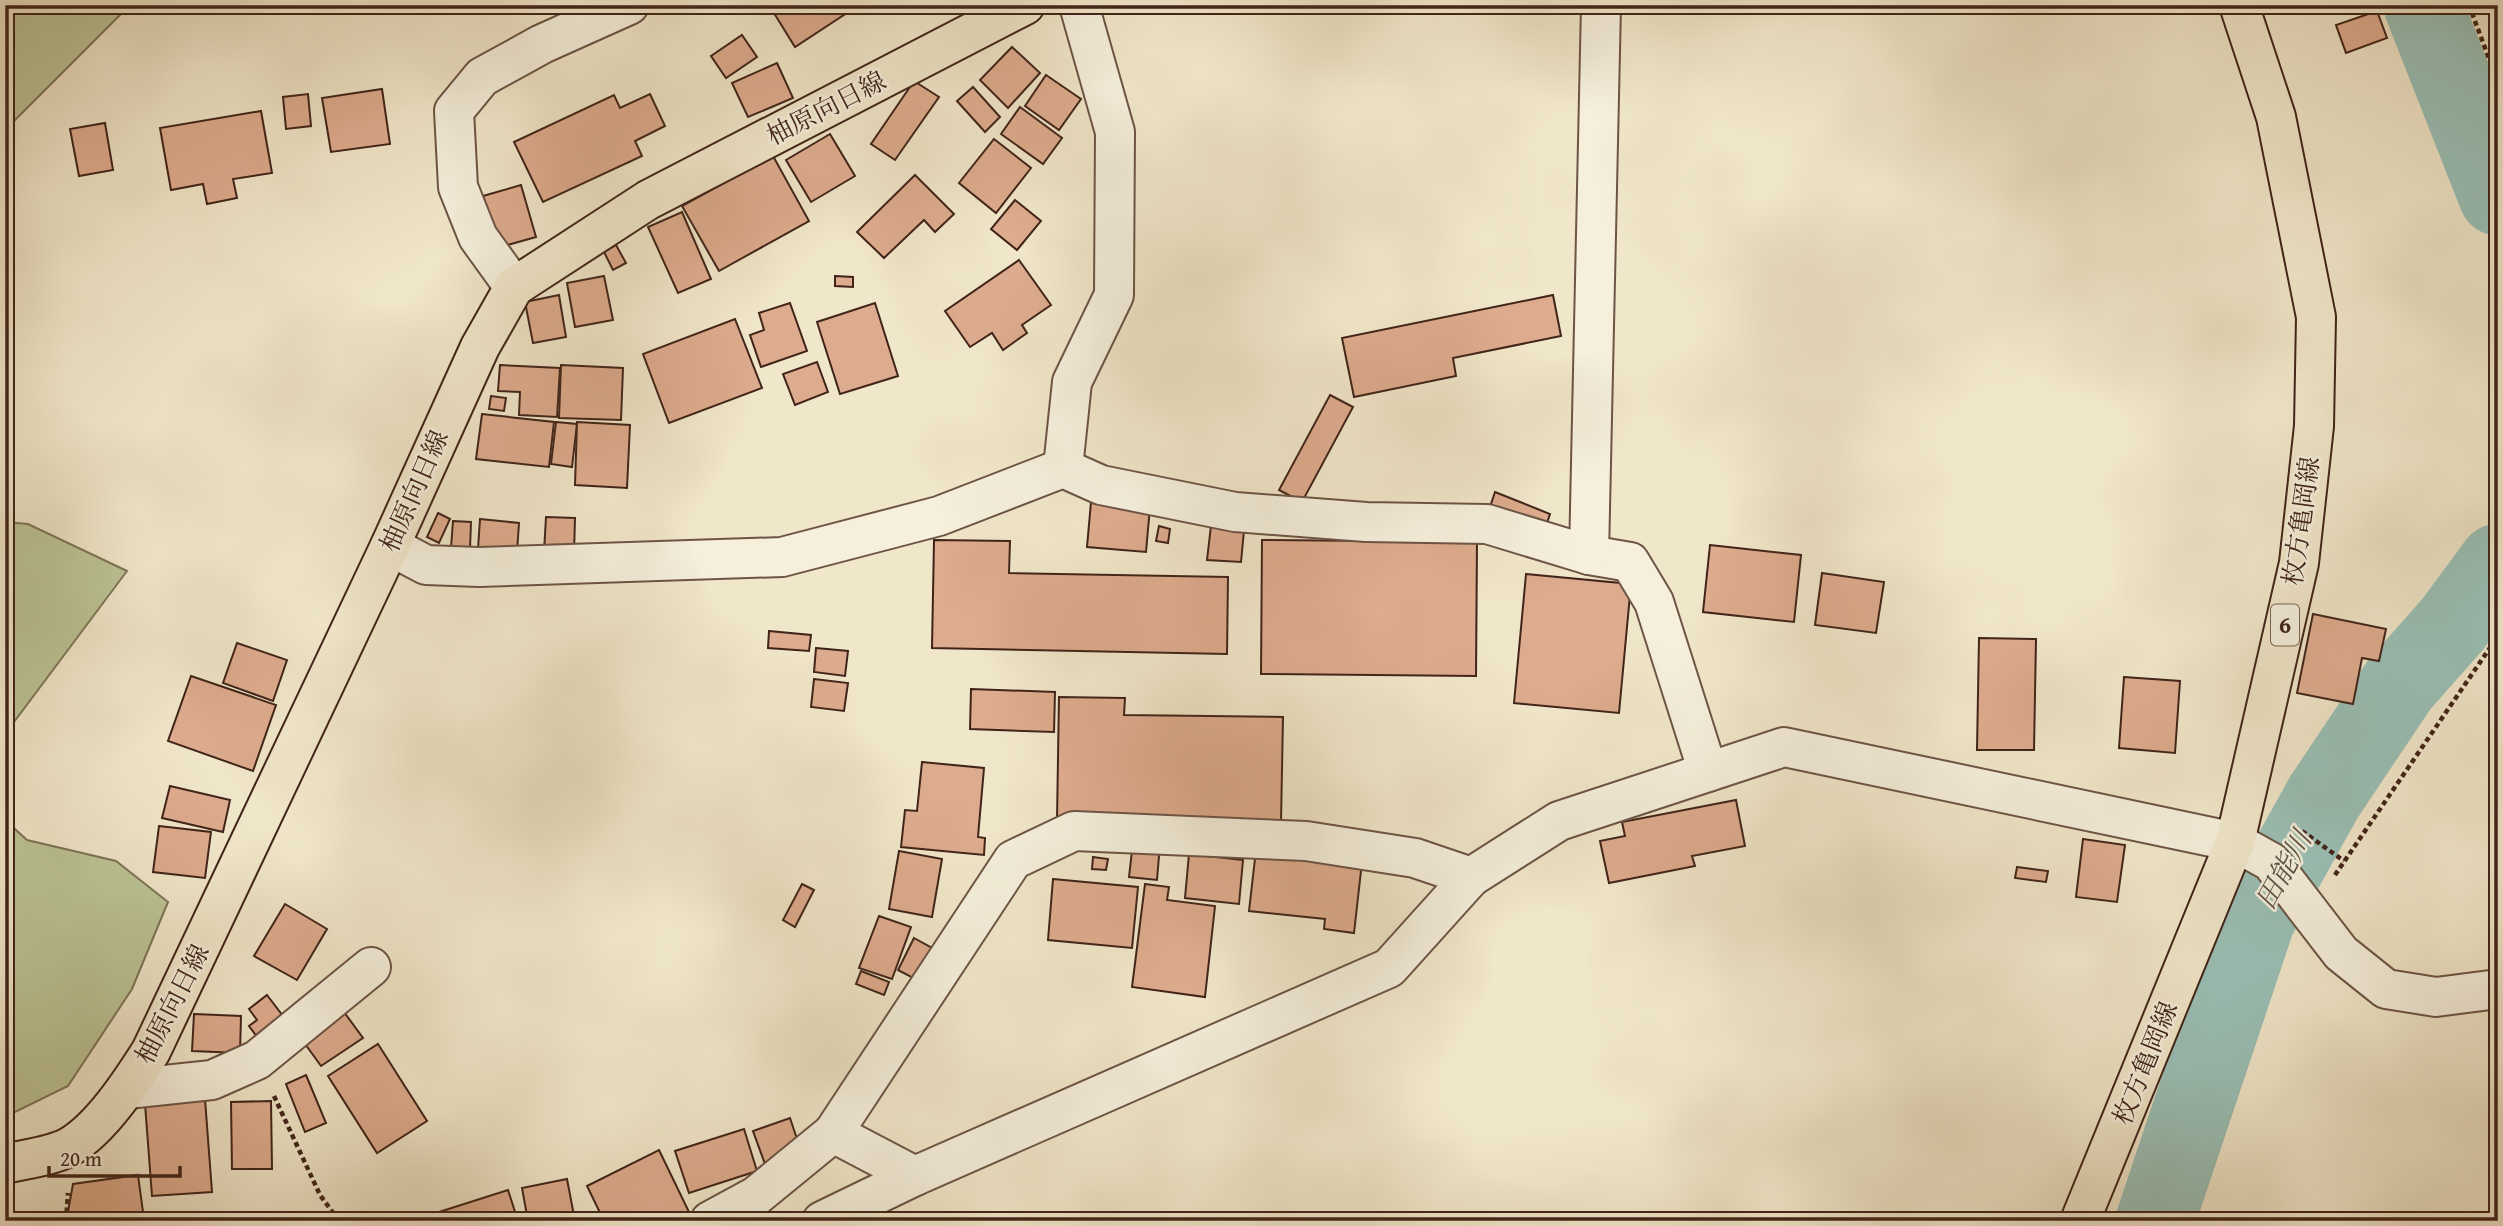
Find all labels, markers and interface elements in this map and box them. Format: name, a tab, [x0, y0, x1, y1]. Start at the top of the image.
street label: 柚原向日線	[759, 61, 893, 154]
street label: 柚原向日線	[369, 423, 458, 558]
street label: 枚方亀岡線	[2272, 454, 2329, 588]
road number: 6	[2271, 604, 2299, 646]
water label: 田能川	[2244, 820, 2322, 916]
street label: 柚原向日線	[125, 937, 218, 1071]
street label: 枚方亀岡線	[2102, 995, 2187, 1130]
scale bar	[49, 1135, 180, 1179]
text: 20 m	[60, 1143, 102, 1174]

